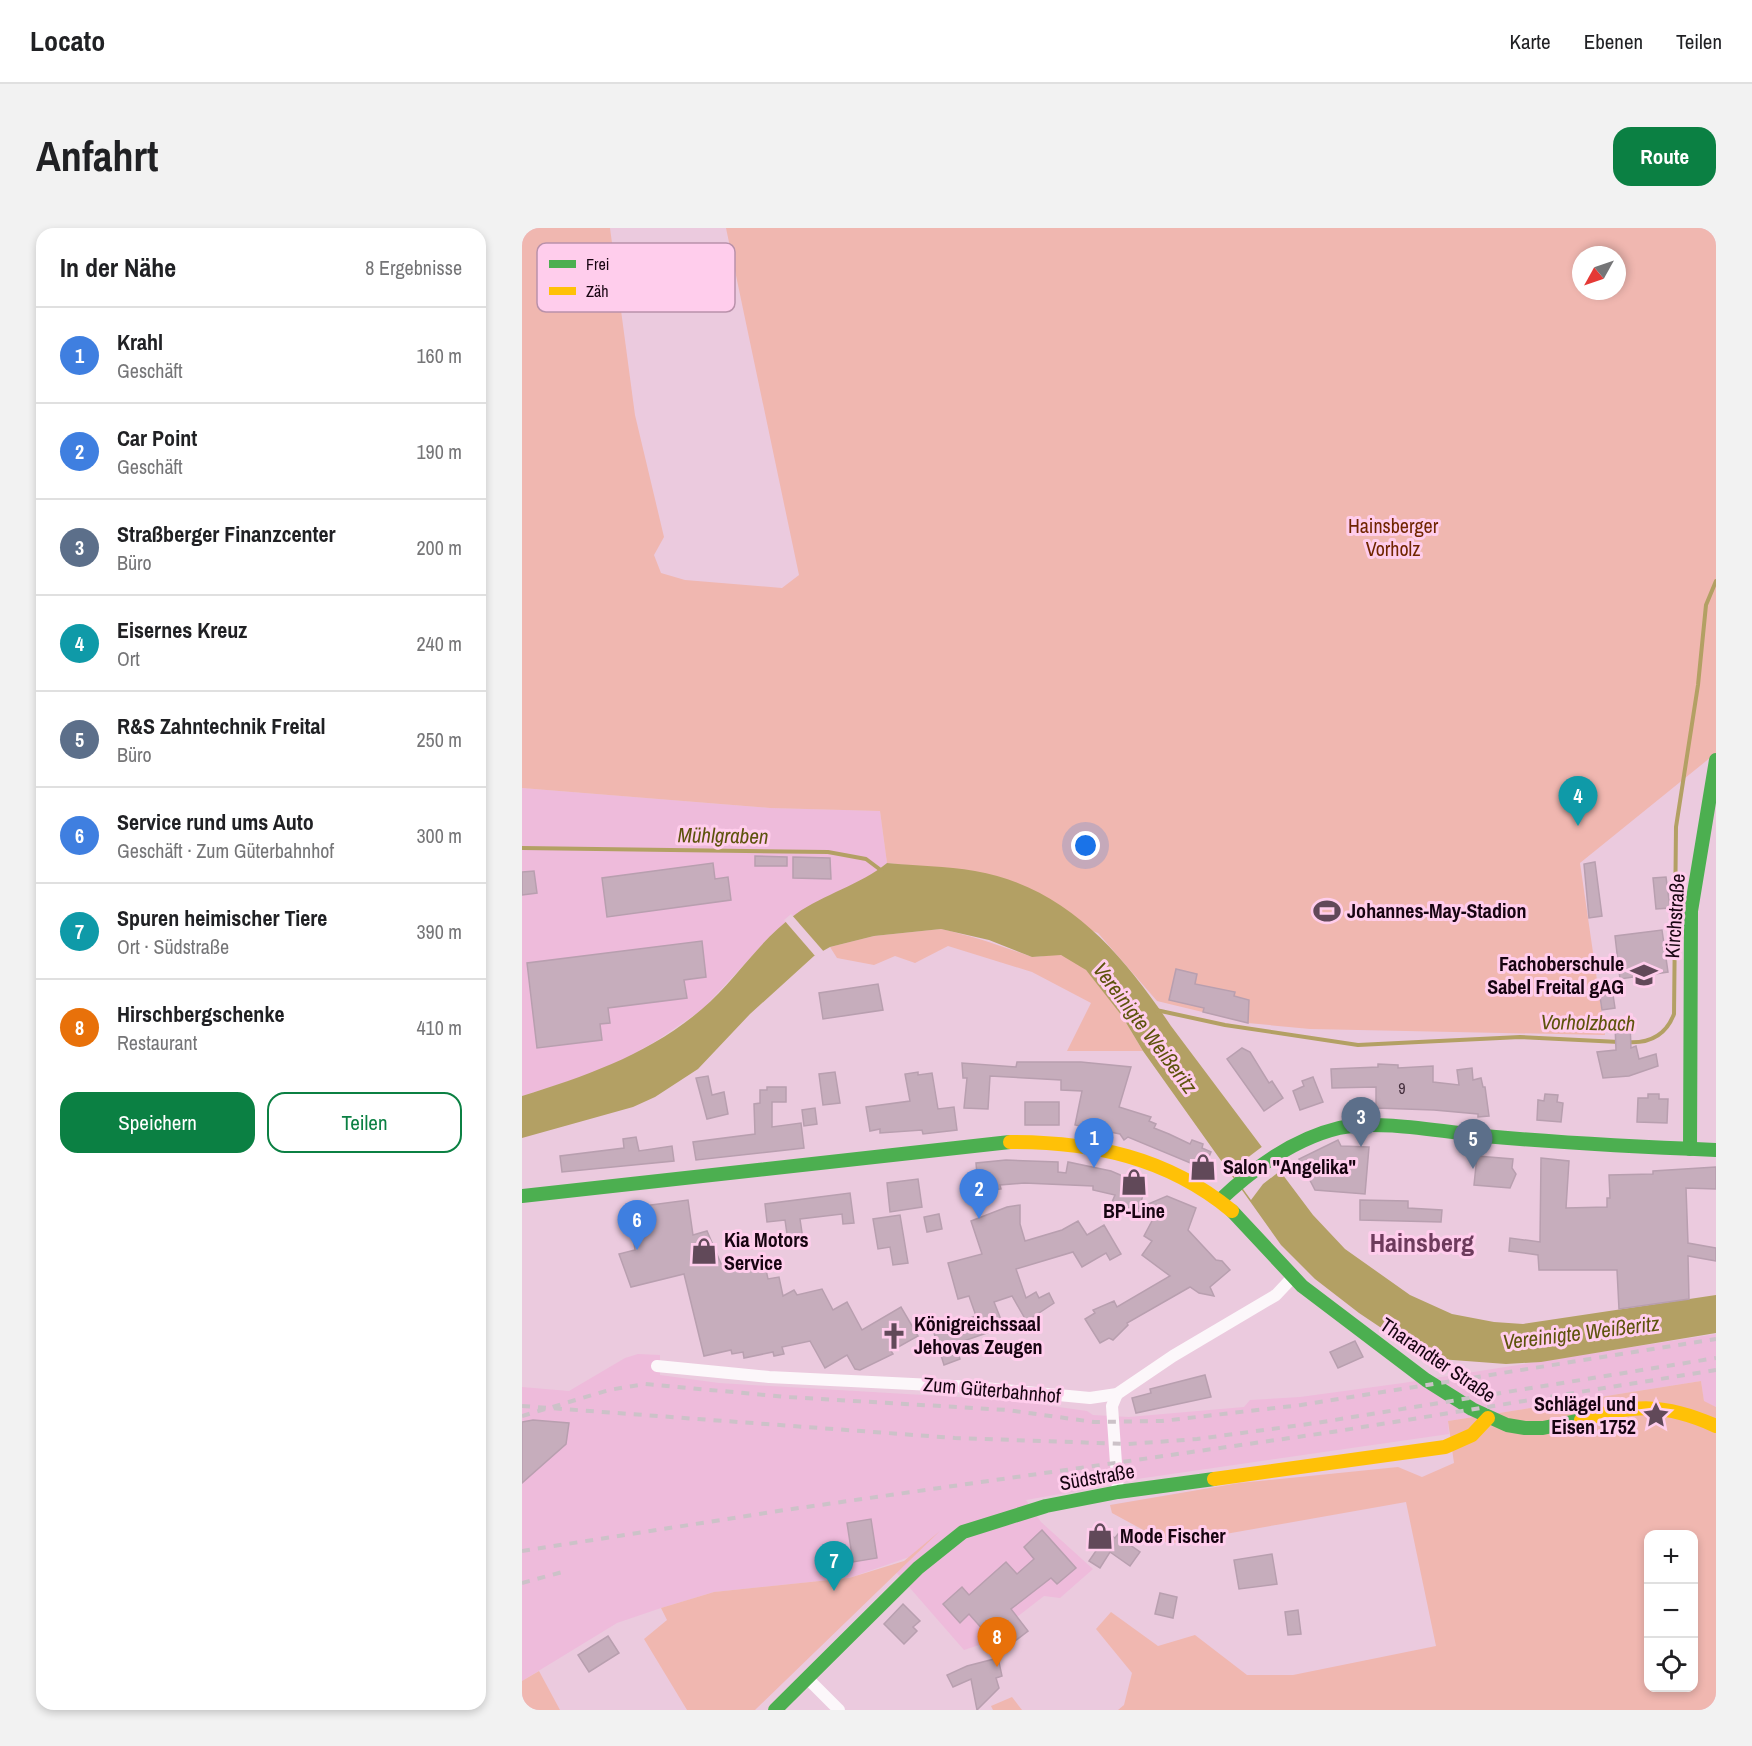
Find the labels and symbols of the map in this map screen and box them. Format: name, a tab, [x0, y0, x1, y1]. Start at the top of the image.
legend	[537, 243, 735, 312]
north arrow	[1572, 246, 1626, 300]
text: Frei	[586, 253, 609, 275]
text: Zäh	[586, 280, 609, 302]
park label: Hainsberger Vorholz	[1348, 512, 1439, 562]
pin: 4	[1558, 776, 1598, 826]
water label: Mühlgraben	[677, 820, 769, 851]
your location	[1071, 831, 1100, 860]
street label: Kirchstraße	[1658, 873, 1691, 959]
sports icon: Johannes-May-Stadion	[1312, 896, 1342, 926]
place label: Johannes-May-Stadion	[1347, 897, 1527, 924]
place label: Fachoberschule Sabel Freital gAG	[1487, 950, 1624, 1000]
water label: Vereinigte Weißeritz	[1086, 956, 1205, 1100]
school or university icon: Fachoberschule Sabel Freital gAG	[1629, 960, 1659, 990]
water label: Vorholzbach	[1540, 1007, 1636, 1038]
house number: 9	[1398, 1077, 1406, 1099]
pin: 3	[1342, 1098, 1380, 1147]
pin: 1	[1074, 1118, 1114, 1168]
pin: 5	[1454, 1120, 1492, 1169]
shop icon: Salon "Angelika"	[1188, 1152, 1218, 1182]
place label: Salon "Angelika"	[1223, 1153, 1356, 1180]
shop icon: BP-Line	[1119, 1167, 1149, 1197]
pin: 2	[960, 1170, 998, 1219]
place label: BP-Line	[1103, 1197, 1165, 1224]
pin: 6	[618, 1200, 656, 1250]
district label: Hainsberg	[1370, 1225, 1474, 1260]
place label: Kia Motors Service	[724, 1226, 809, 1276]
shop icon: Kia Motors Service	[689, 1236, 719, 1266]
water label: Vereinigte Weißeritz	[1501, 1308, 1661, 1356]
place label: Königreichssaal Jehovas Zeugen	[914, 1310, 1043, 1360]
street label: Tharandter Straße	[1375, 1311, 1501, 1408]
church icon: Königreichssaal Jehovas Zeugen	[879, 1321, 909, 1351]
street label: Zum Güterbahnhof	[922, 1370, 1062, 1409]
place label: Schlägel und Eisen 1752	[1534, 1390, 1636, 1440]
place icon: Schlägel und Eisen 1752	[1641, 1400, 1671, 1430]
street label: Südstraße	[1057, 1457, 1137, 1496]
shop icon: Mode Fischer	[1085, 1521, 1115, 1551]
place label: Mode Fischer	[1120, 1522, 1226, 1549]
pin: 7	[814, 1542, 854, 1591]
pin: 8	[978, 1618, 1016, 1667]

